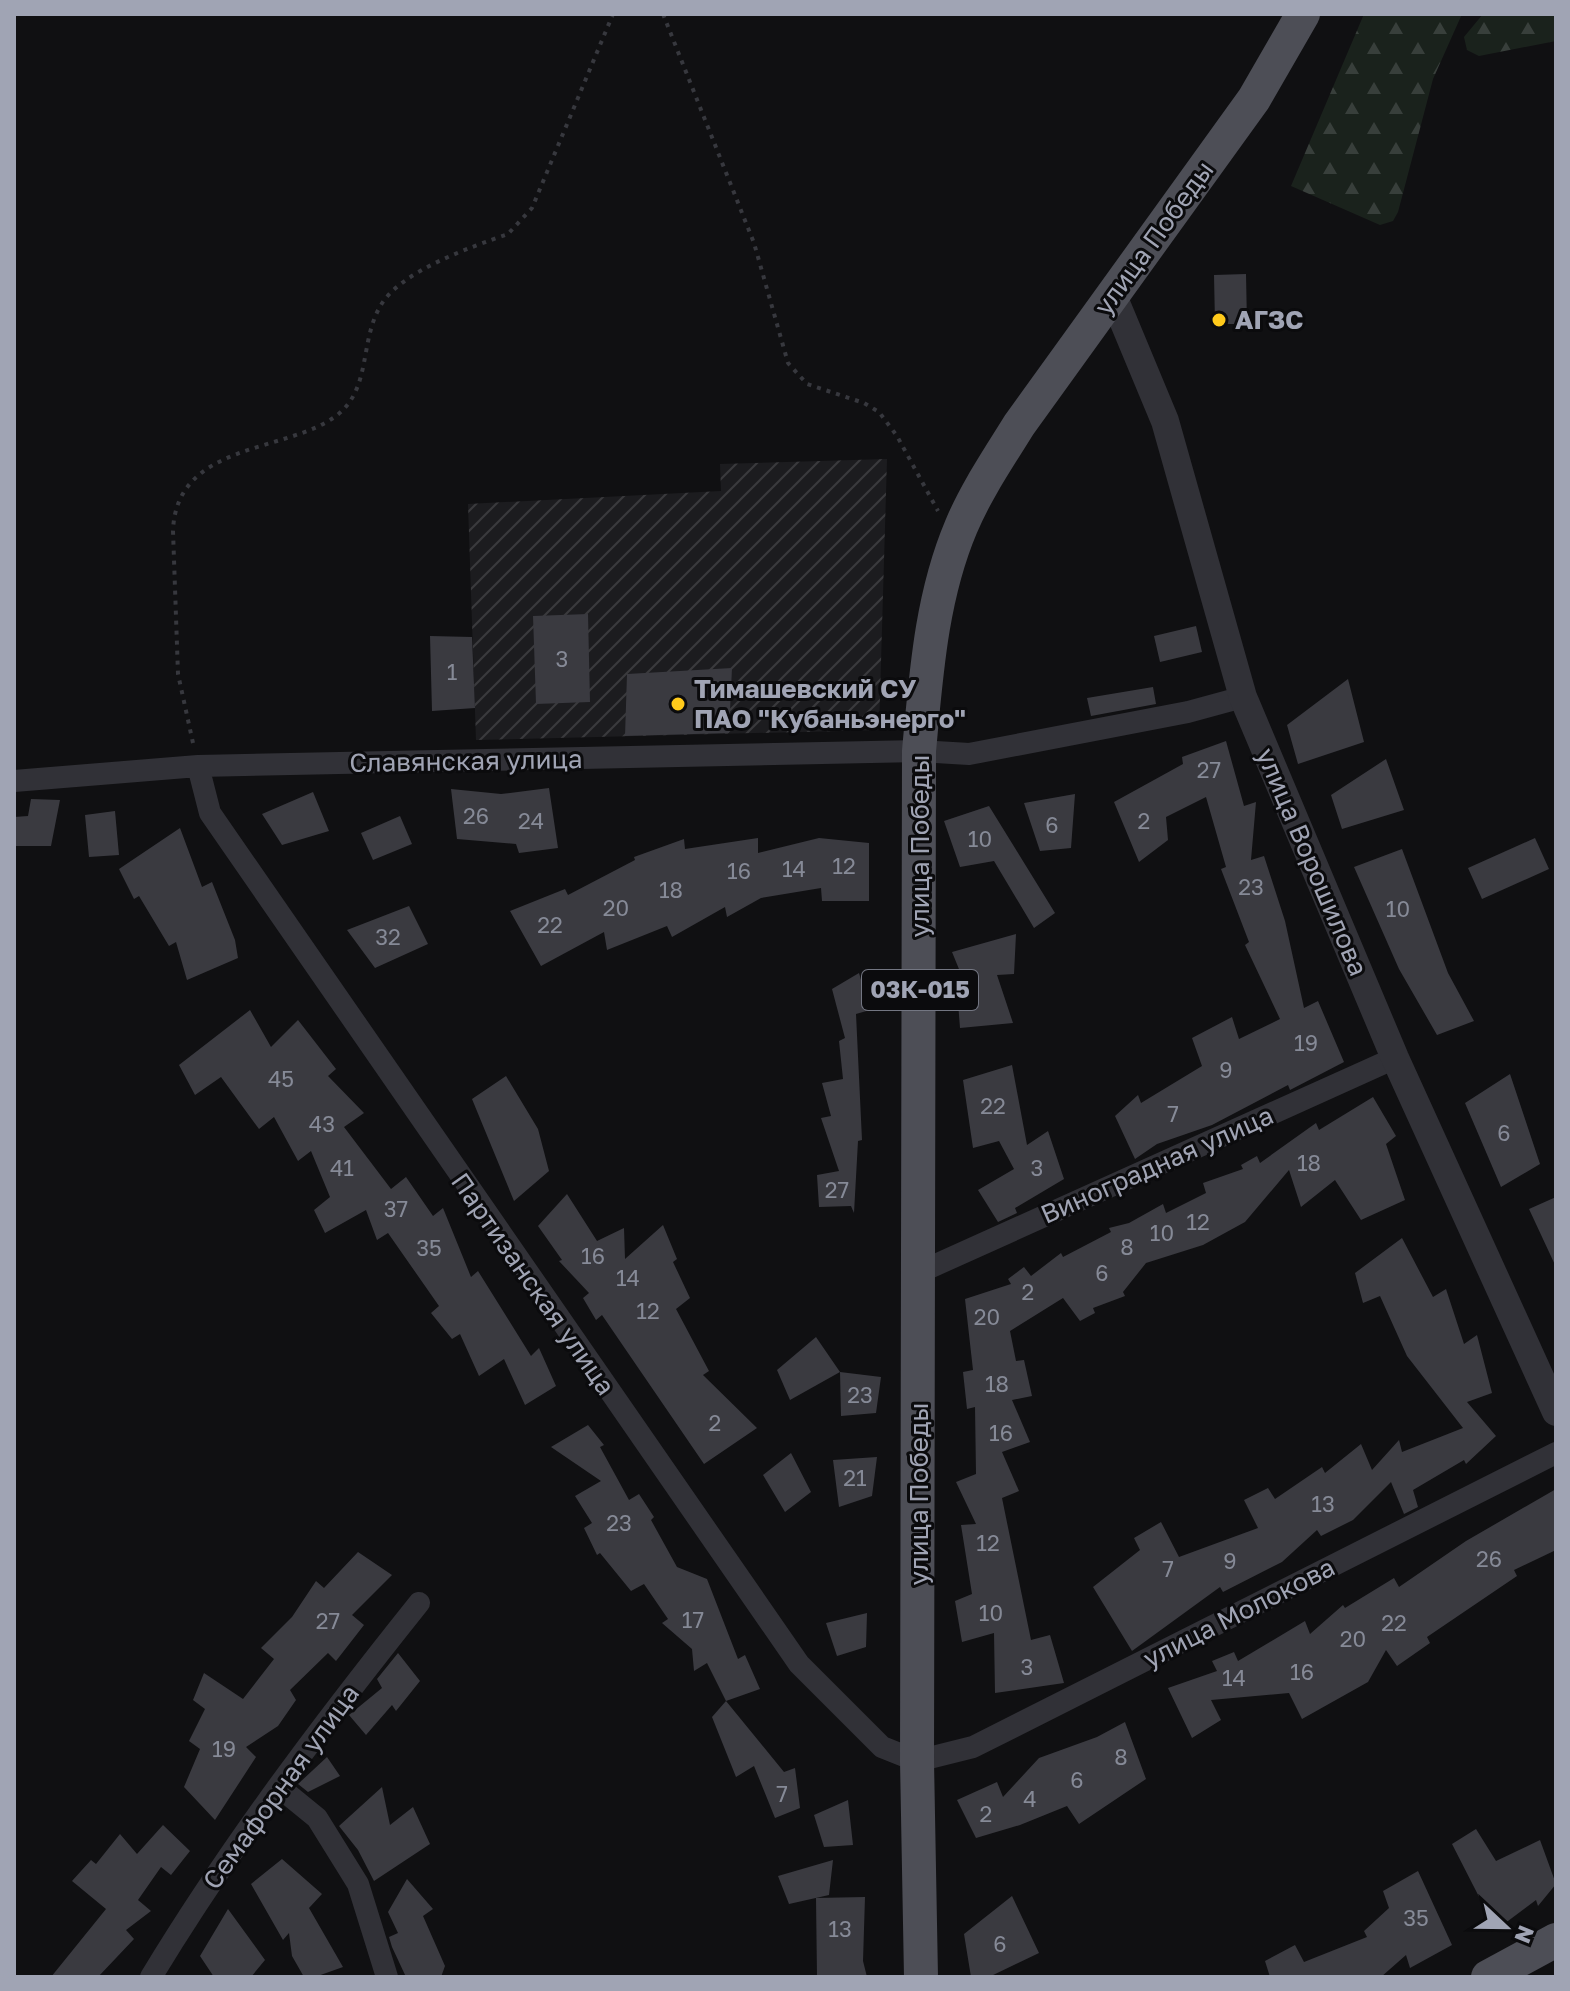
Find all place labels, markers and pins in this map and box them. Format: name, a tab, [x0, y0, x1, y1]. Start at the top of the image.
place label: АГЗС	[1235, 304, 1303, 335]
marker: АГЗС	[1210, 311, 1228, 329]
place label: Тимашевский СУ ПАО "Кубаньэнерго"	[694, 673, 966, 734]
marker: Тимашевский СУ ПАО "Кубаньэнерго"	[669, 695, 687, 713]

